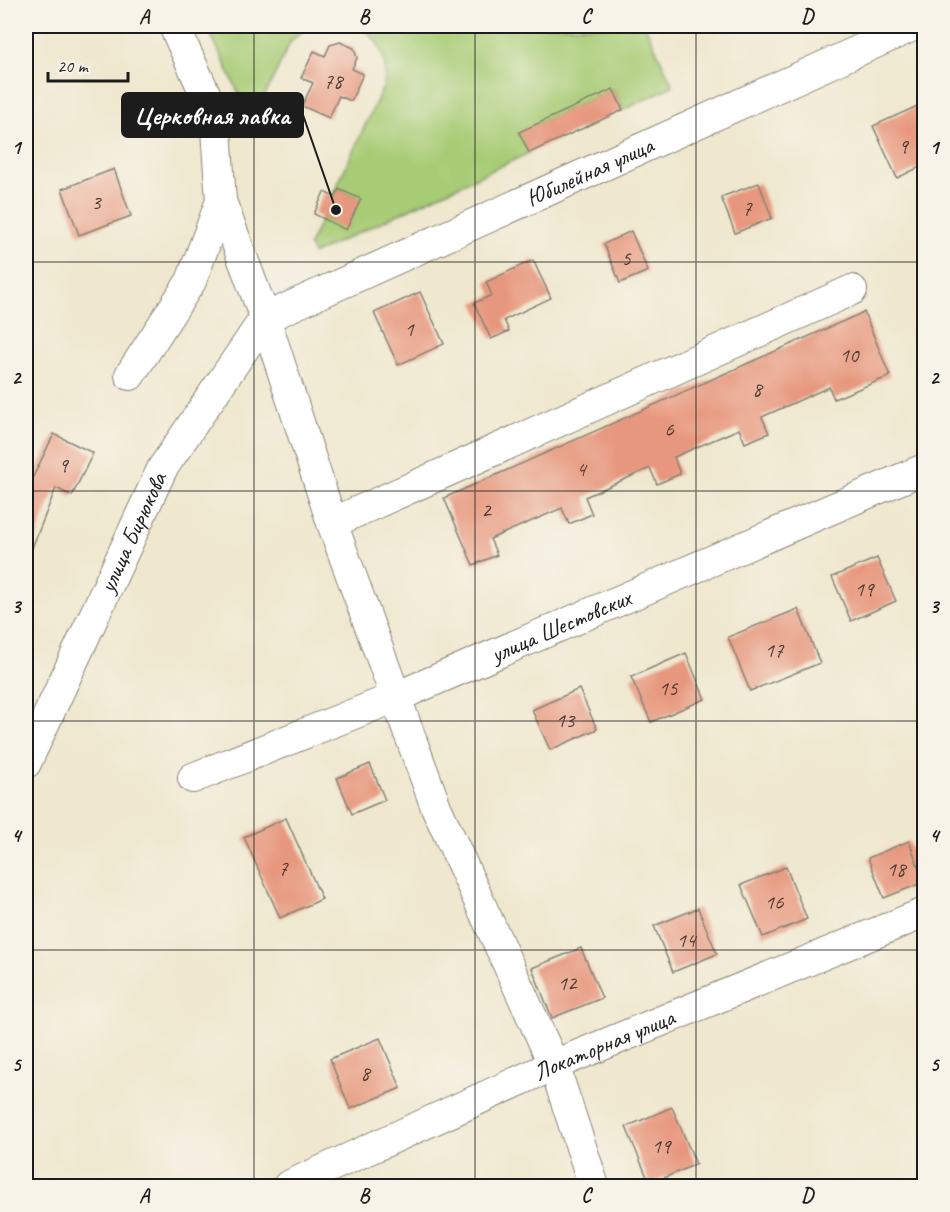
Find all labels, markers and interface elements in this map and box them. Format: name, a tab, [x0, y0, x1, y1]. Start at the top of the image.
text: A	[139, 4, 151, 29]
text: B	[359, 4, 371, 29]
text: C	[581, 4, 593, 29]
text: D	[801, 4, 815, 29]
scale bar	[48, 45, 128, 83]
text: 20 m	[57, 55, 90, 77]
house number: 78	[324, 68, 345, 94]
callout: Церковная лавка	[122, 93, 303, 137]
text: Церковная лавка	[134, 99, 292, 132]
street label: Юбилейная улица	[521, 129, 659, 213]
house number: 9	[898, 133, 909, 159]
text: 1	[12, 135, 23, 160]
text: 1	[930, 135, 941, 160]
house number: 3	[91, 189, 102, 215]
house number: 7	[742, 195, 753, 221]
house number: 5	[621, 245, 632, 271]
house number: 1	[404, 316, 415, 342]
house number: 10	[840, 342, 860, 368]
text: 2	[12, 365, 23, 390]
text: 2	[930, 365, 941, 390]
house number: 8	[752, 376, 764, 402]
house number: 6	[664, 416, 674, 442]
house number: 9	[58, 452, 69, 478]
house number: 4	[576, 456, 588, 482]
street label: улица Бирюкова	[91, 466, 174, 599]
house number: 2	[481, 497, 492, 523]
house number: 19	[855, 576, 875, 602]
street label: улица Шестовских	[484, 582, 637, 670]
text: 3	[12, 594, 23, 619]
text: 3	[930, 594, 941, 619]
house number: 17	[765, 637, 785, 663]
house number: 15	[659, 675, 679, 701]
house number: 13	[556, 707, 576, 733]
text: 4	[12, 823, 24, 848]
text: 4	[930, 823, 942, 848]
house number: 7	[278, 855, 289, 881]
house number: 18	[887, 856, 908, 882]
house number: 16	[765, 889, 784, 915]
house number: 14	[677, 927, 698, 953]
house number: 12	[558, 970, 578, 996]
street label: Локаторная улица	[528, 1002, 680, 1087]
text: 5	[12, 1052, 23, 1077]
text: 5	[930, 1052, 941, 1077]
house number: 8	[360, 1060, 372, 1086]
house number: 19	[652, 1133, 672, 1159]
text: A	[139, 1183, 151, 1208]
text: B	[359, 1183, 371, 1208]
text: C	[581, 1183, 593, 1208]
text: D	[801, 1183, 815, 1208]

